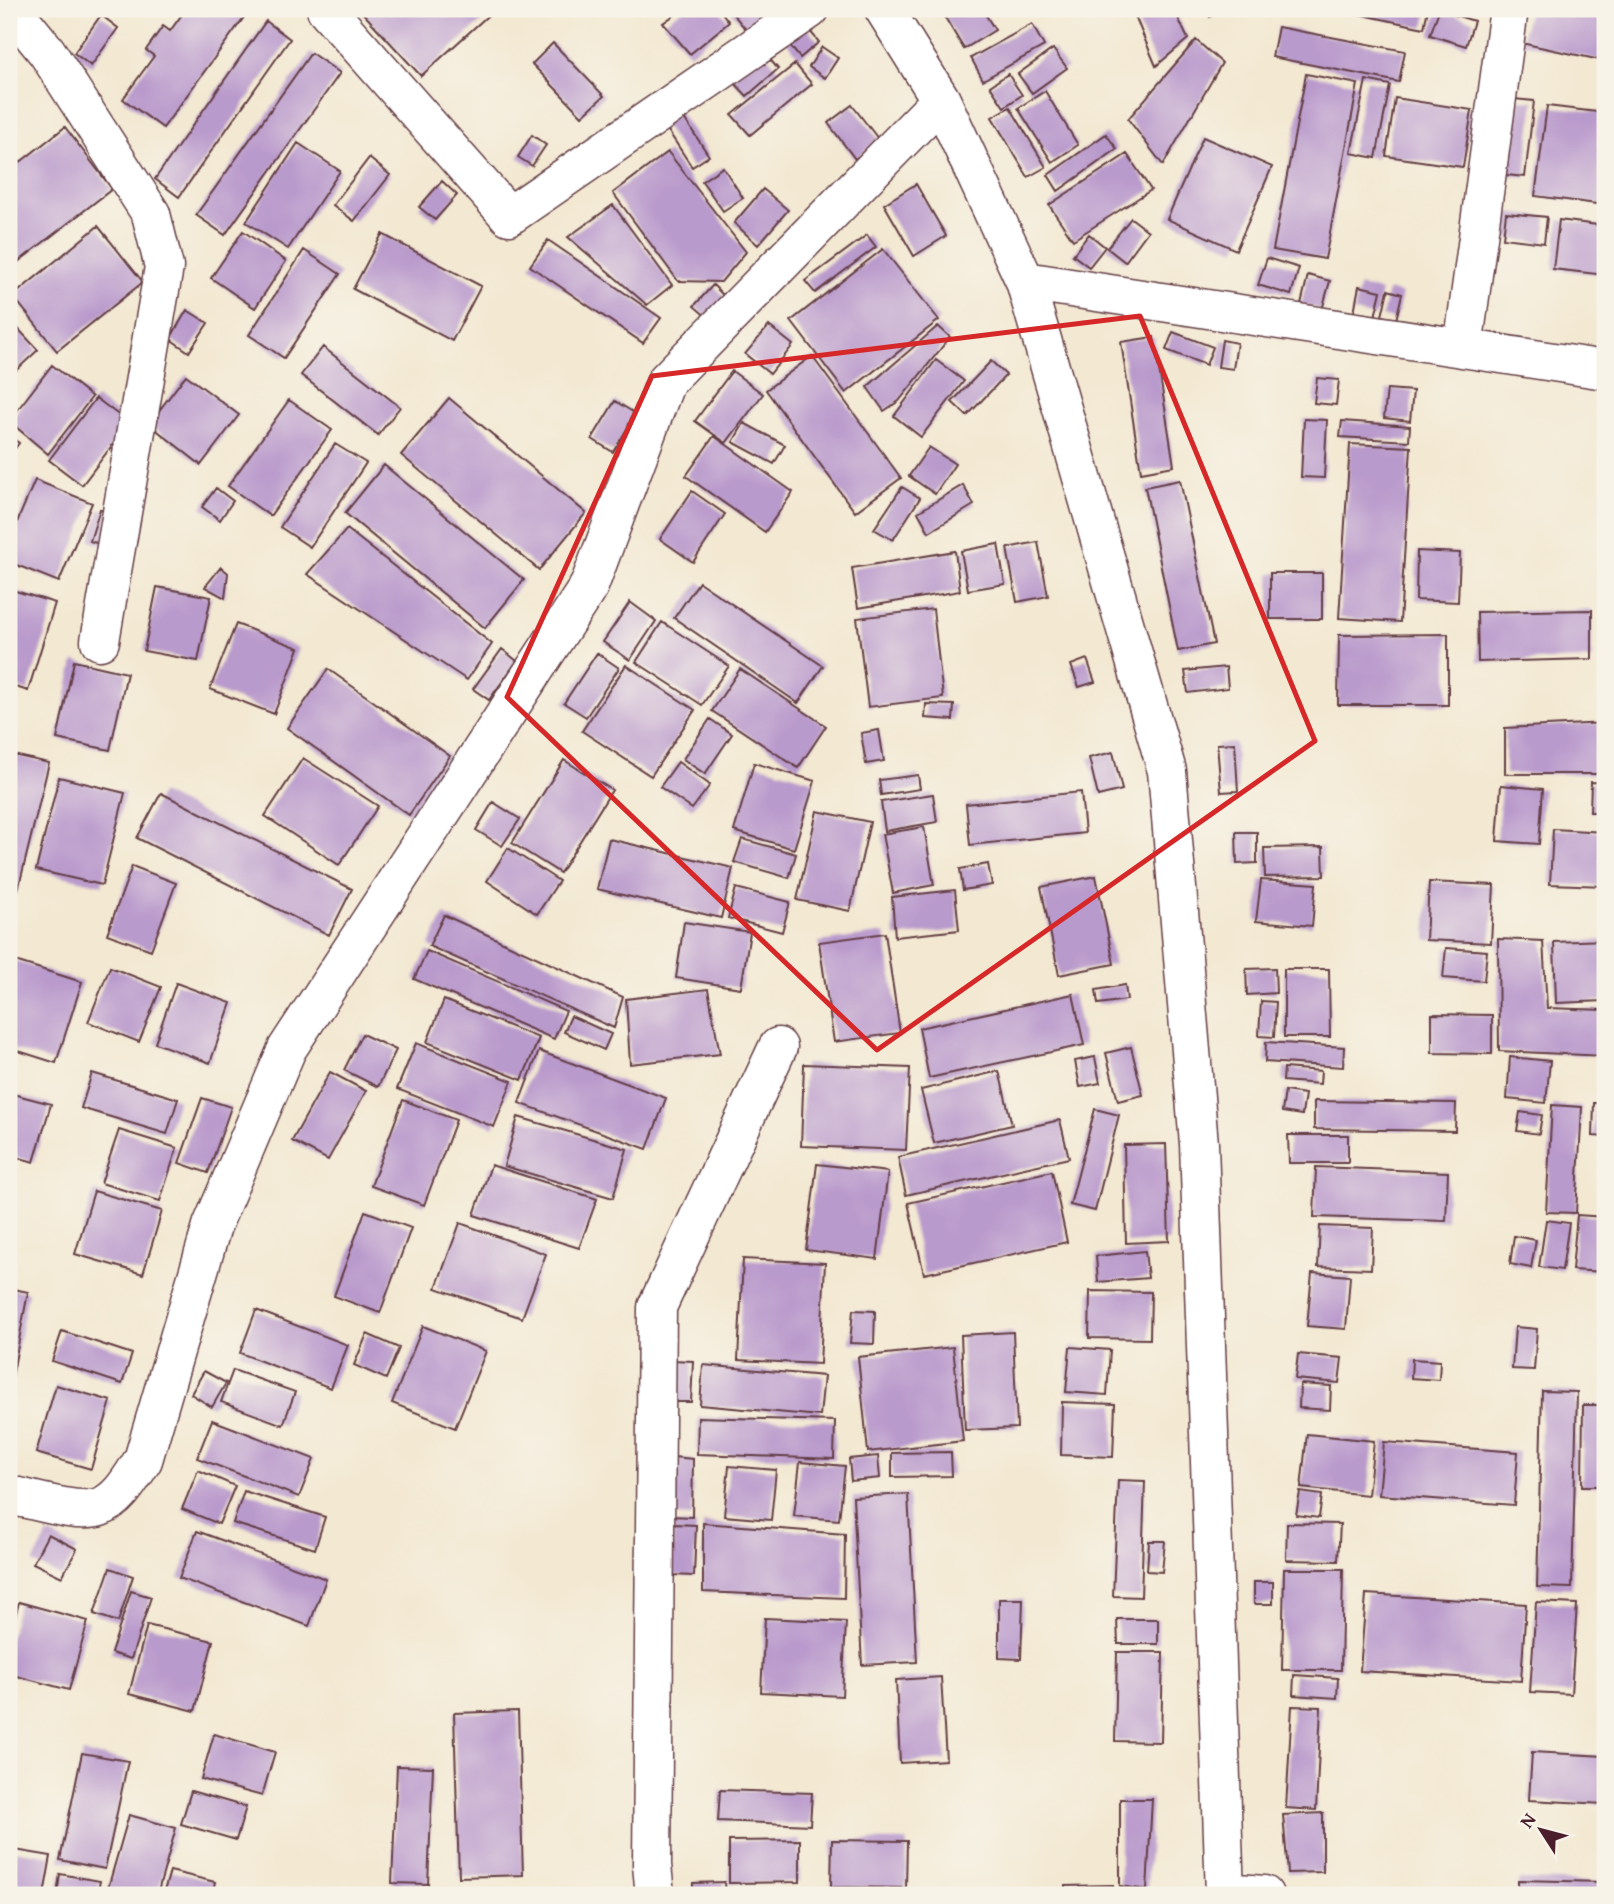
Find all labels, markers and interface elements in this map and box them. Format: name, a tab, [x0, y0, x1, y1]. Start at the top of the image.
north arrow	[1506, 1796, 1576, 1866]
text: N	[1512, 1806, 1542, 1833]

